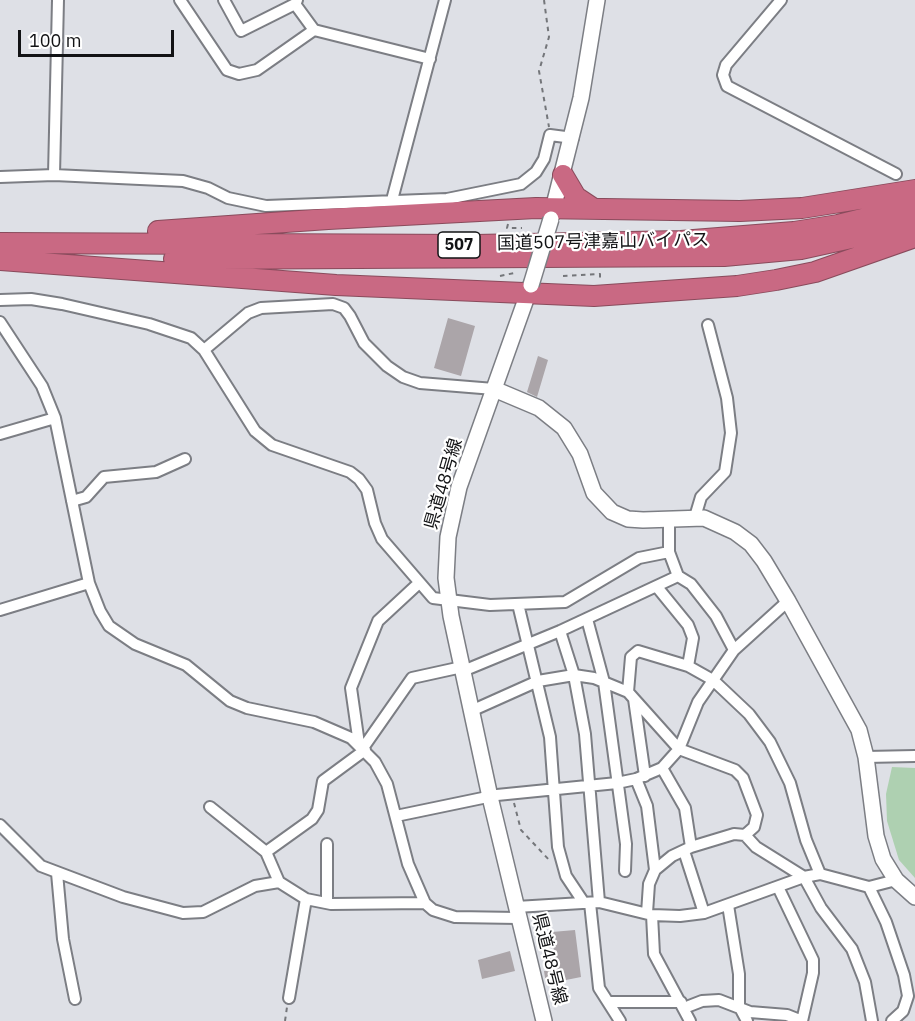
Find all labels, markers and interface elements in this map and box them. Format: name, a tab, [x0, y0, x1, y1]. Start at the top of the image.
scale bar	[21, 18, 177, 56]
text: 100 m	[29, 29, 81, 52]
street label: 国道507号津嘉山バイパス	[497, 229, 709, 255]
road number: 507	[438, 232, 480, 258]
street label: 県道48号線	[421, 436, 467, 532]
street label: 県道48号線	[527, 911, 571, 1007]

